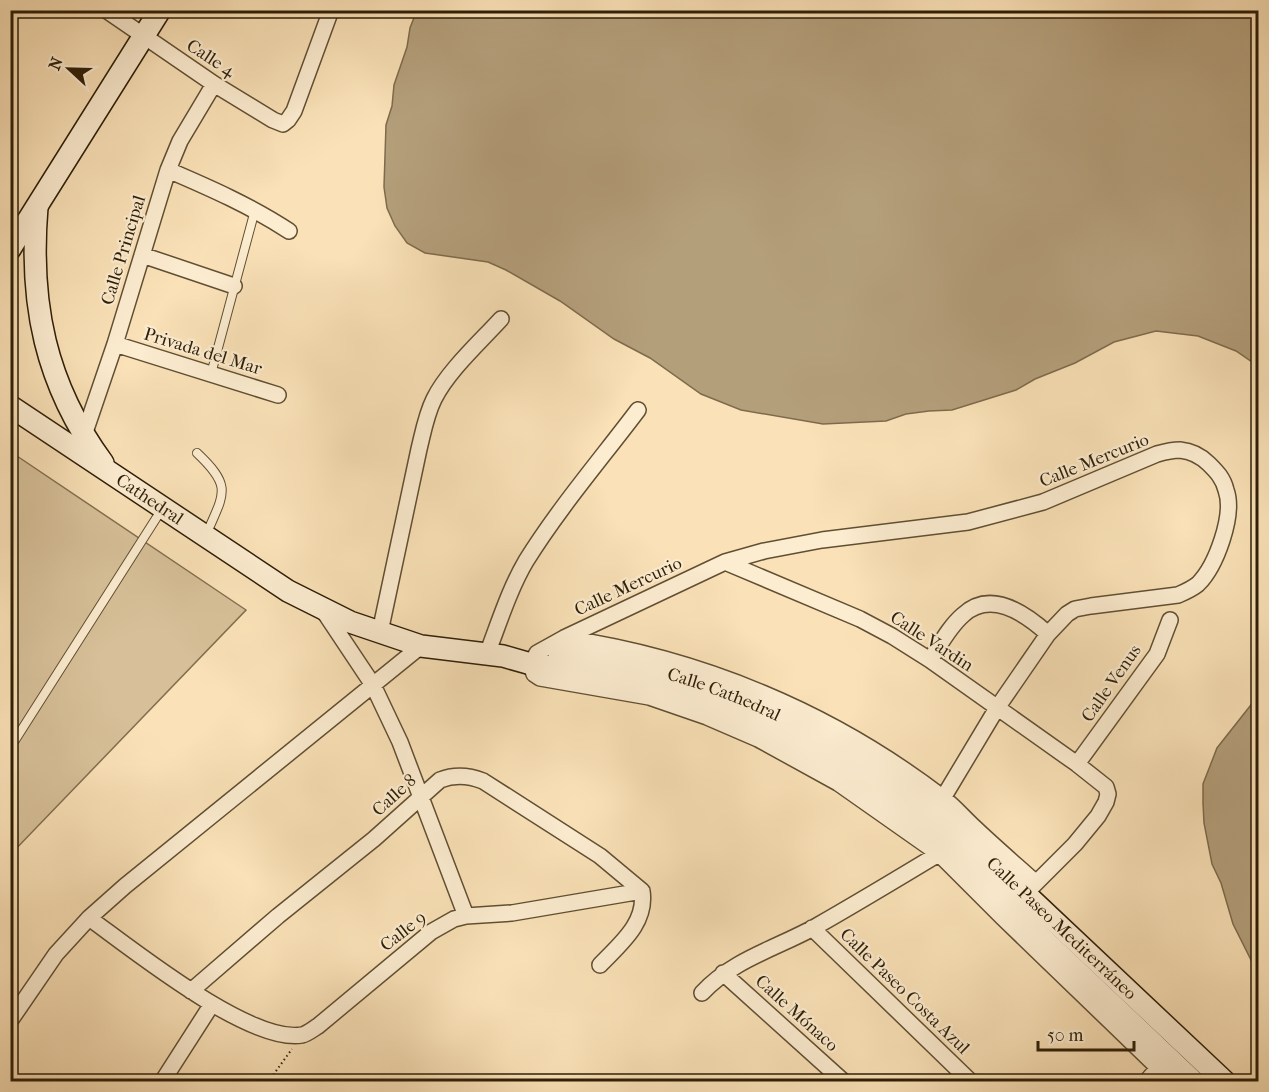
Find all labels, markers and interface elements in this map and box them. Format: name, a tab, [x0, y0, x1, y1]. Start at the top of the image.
street label: Calle 4	[183, 35, 239, 82]
north arrow	[39, 39, 99, 99]
text: N	[44, 54, 67, 73]
street label: Calle Principal	[97, 193, 150, 308]
street label: Privada del Mar	[141, 324, 265, 380]
street label: Calle Mercurio	[1037, 429, 1152, 492]
street label: Cathedral	[112, 470, 187, 529]
street label: Calle Mercurio	[571, 552, 685, 620]
street label: Calle Vardin	[886, 607, 978, 676]
street label: Calle Venus	[1077, 640, 1146, 726]
street label: Calle Cathedral	[665, 664, 784, 726]
street label: Calle 8	[368, 770, 421, 821]
street label: Calle Paseo Mediterráneo	[982, 853, 1141, 1004]
street label: Calle 9	[376, 907, 430, 956]
street label: Calle Paseo Costa Azul	[836, 924, 974, 1059]
street label: Calle Mónaco	[751, 971, 842, 1056]
scale bar	[1038, 1014, 1134, 1052]
text: 50 m	[1047, 1025, 1084, 1046]

